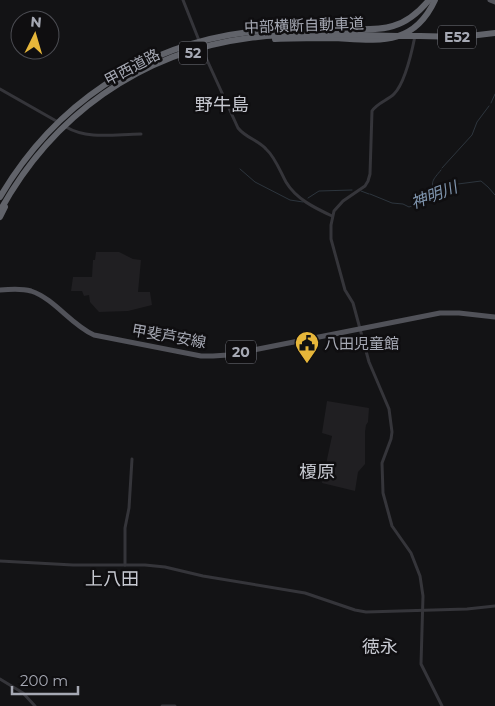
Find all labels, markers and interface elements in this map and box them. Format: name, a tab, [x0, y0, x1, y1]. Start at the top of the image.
north arrow	[10, 10, 60, 60]
text: N	[30, 13, 43, 32]
street label: 中部横断自動車道	[244, 13, 364, 37]
road number: E52	[438, 26, 476, 48]
road number: 52	[179, 42, 207, 64]
street label: 甲西道路	[101, 45, 163, 89]
district label: 野牛島	[195, 94, 249, 116]
water label: 神明川	[408, 177, 462, 212]
street label: 甲斐芦安線	[130, 320, 208, 352]
public building icon: 八田児童館	[294, 330, 320, 364]
place label: 八田児童館	[324, 334, 399, 353]
road number: 20	[226, 341, 256, 364]
district label: 榎原	[299, 461, 335, 483]
district label: 上八田	[85, 568, 139, 590]
district label: 徳永	[362, 636, 398, 658]
scale bar	[12, 664, 79, 696]
text: 200 m	[20, 671, 68, 690]

